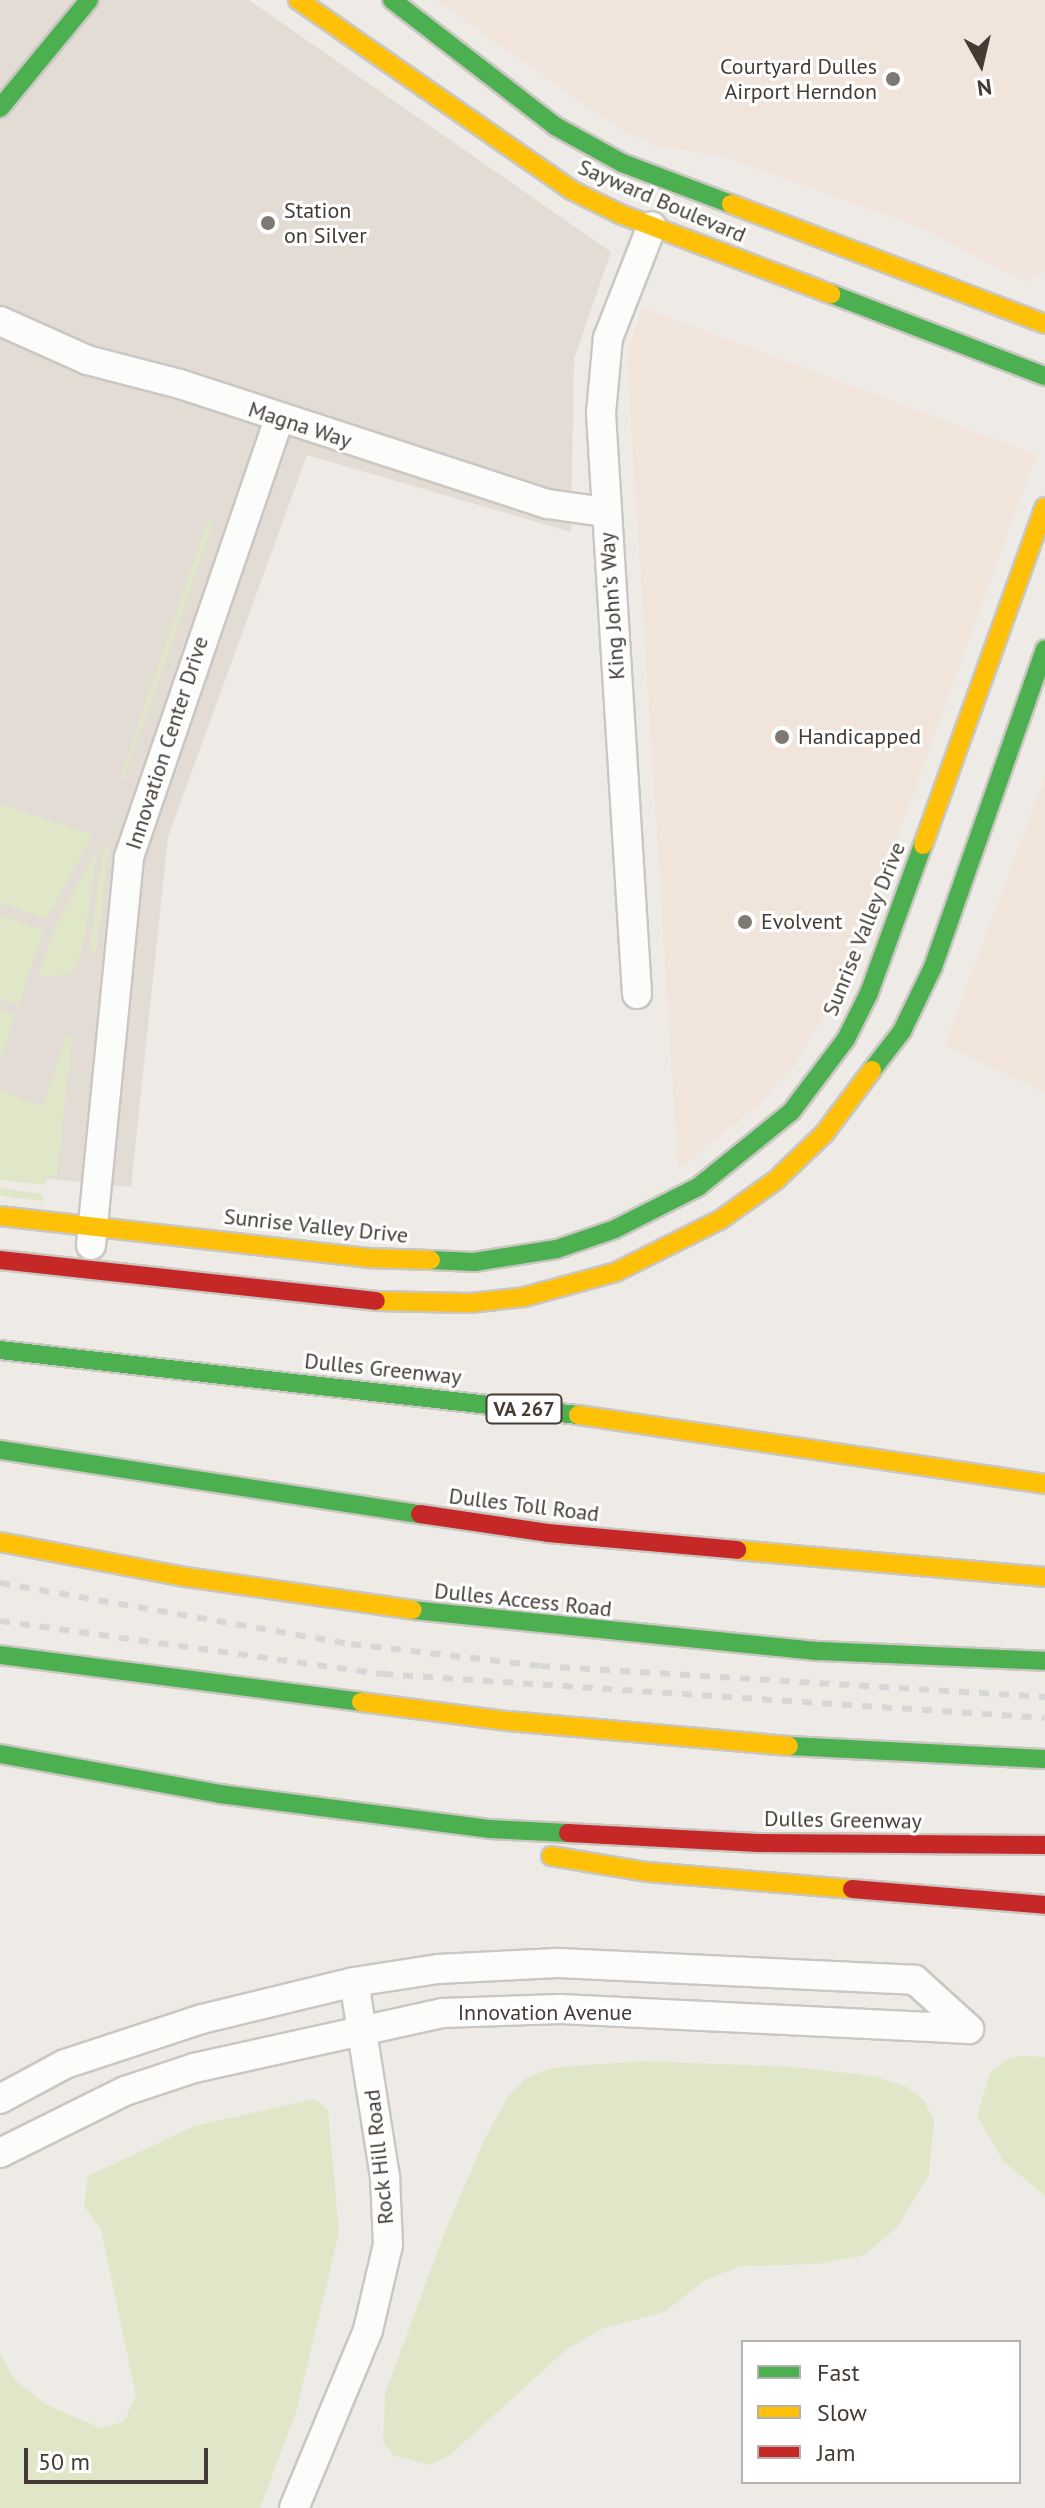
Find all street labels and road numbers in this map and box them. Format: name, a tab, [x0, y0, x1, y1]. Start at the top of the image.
street label: Sayward Boulevard	[574, 154, 750, 248]
street label: Magna Way	[245, 396, 355, 454]
street label: King John's Way	[594, 531, 630, 681]
street label: Innovation Center Drive	[120, 633, 214, 853]
street label: Sunrise Valley Drive	[817, 838, 911, 1020]
street label: Sunrise Valley Drive	[222, 1203, 410, 1249]
street label: Dulles Greenway	[303, 1348, 463, 1390]
road number: VA 267	[484, 1393, 564, 1425]
street label: Dulles Toll Road	[447, 1483, 601, 1527]
street label: Dulles Access Road	[433, 1578, 613, 1622]
street label: Dulles Greenway	[764, 1805, 922, 1835]
street label: Innovation Avenue	[457, 2000, 633, 2026]
street label: Rock Hill Road	[359, 2088, 399, 2226]

